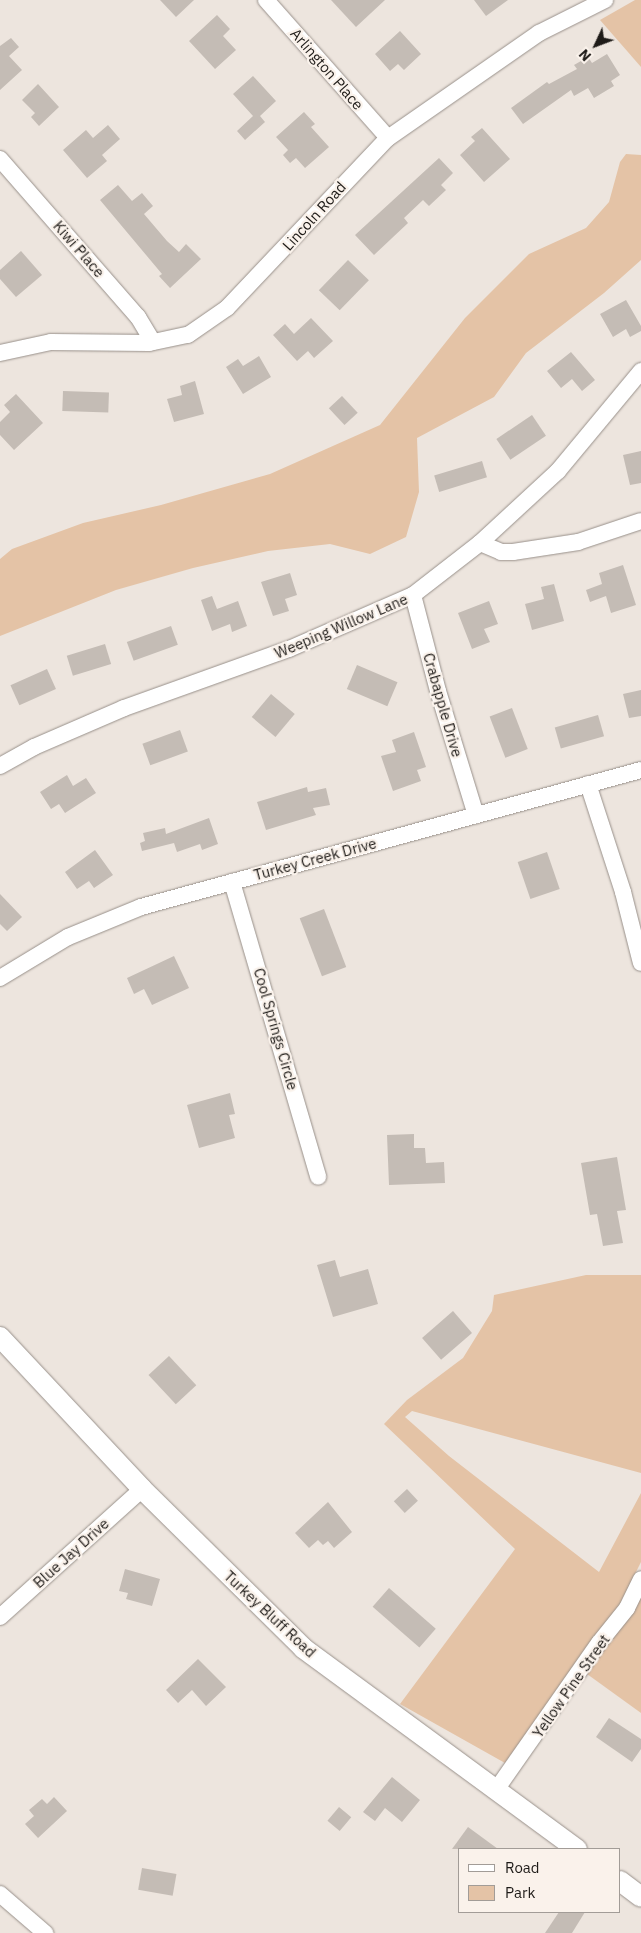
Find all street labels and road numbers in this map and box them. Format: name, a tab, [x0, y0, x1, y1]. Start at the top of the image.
street label: Arlington Place	[287, 25, 367, 113]
street label: Lincoln Road	[278, 178, 350, 254]
street label: Kiwi Place	[50, 217, 108, 281]
street label: Weeping Willow Lane	[272, 590, 410, 662]
street label: Crabapple Drive	[420, 651, 466, 759]
street label: Turkey Creek Drive	[252, 834, 378, 884]
street label: Cool Springs Circle	[250, 966, 302, 1092]
street label: Blue Jay Drive	[29, 1514, 113, 1592]
street label: Turkey Bluff Road	[220, 1567, 320, 1661]
street label: Yellow Pine Street	[529, 1631, 613, 1741]

